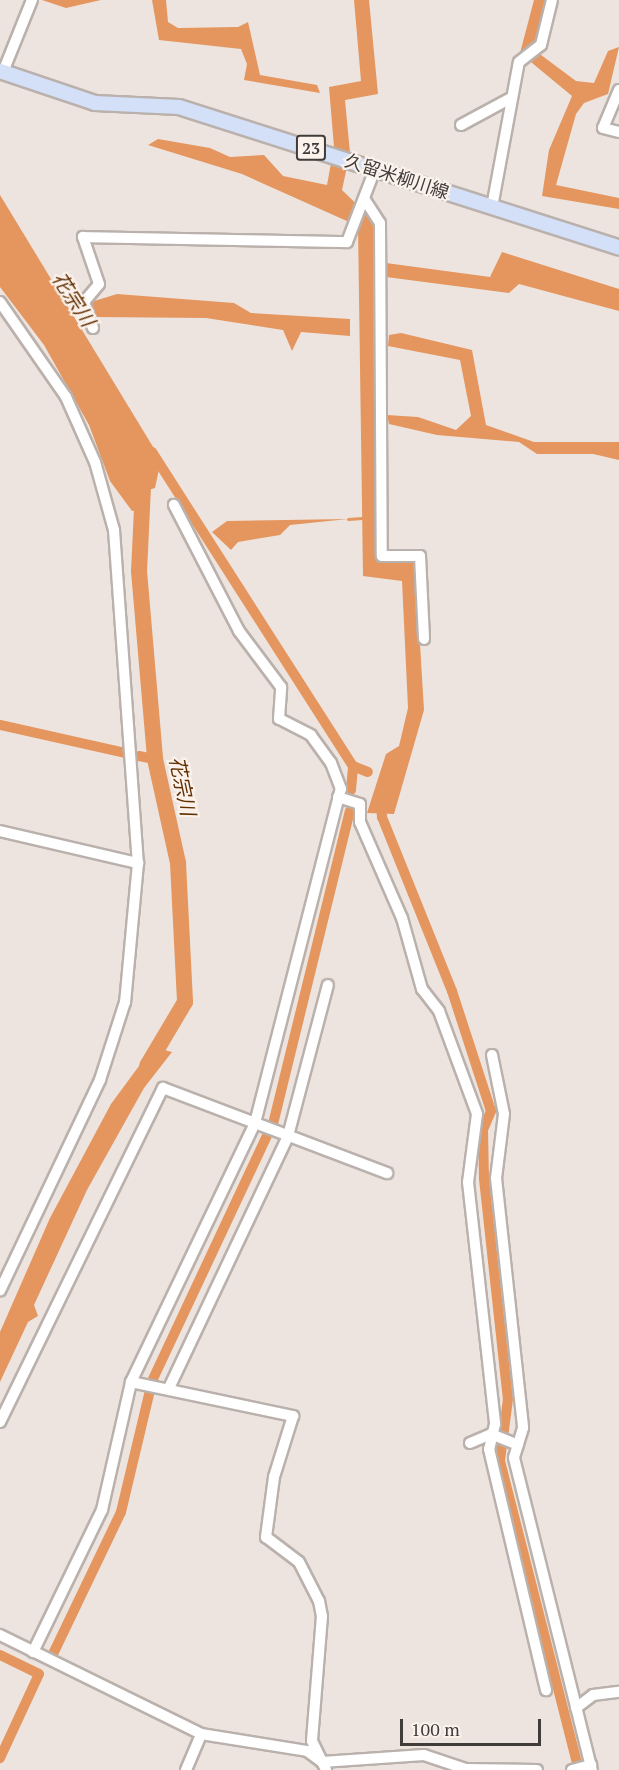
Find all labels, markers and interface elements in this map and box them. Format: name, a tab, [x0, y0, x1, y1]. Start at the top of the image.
road number: 23	[294, 135, 328, 161]
street label: 久留米柳川線	[342, 149, 452, 203]
water label: 花宗川	[48, 267, 100, 331]
water label: 花宗川	[165, 754, 201, 818]
scale bar	[403, 1707, 544, 1745]
text: 100 m	[411, 1717, 460, 1741]

